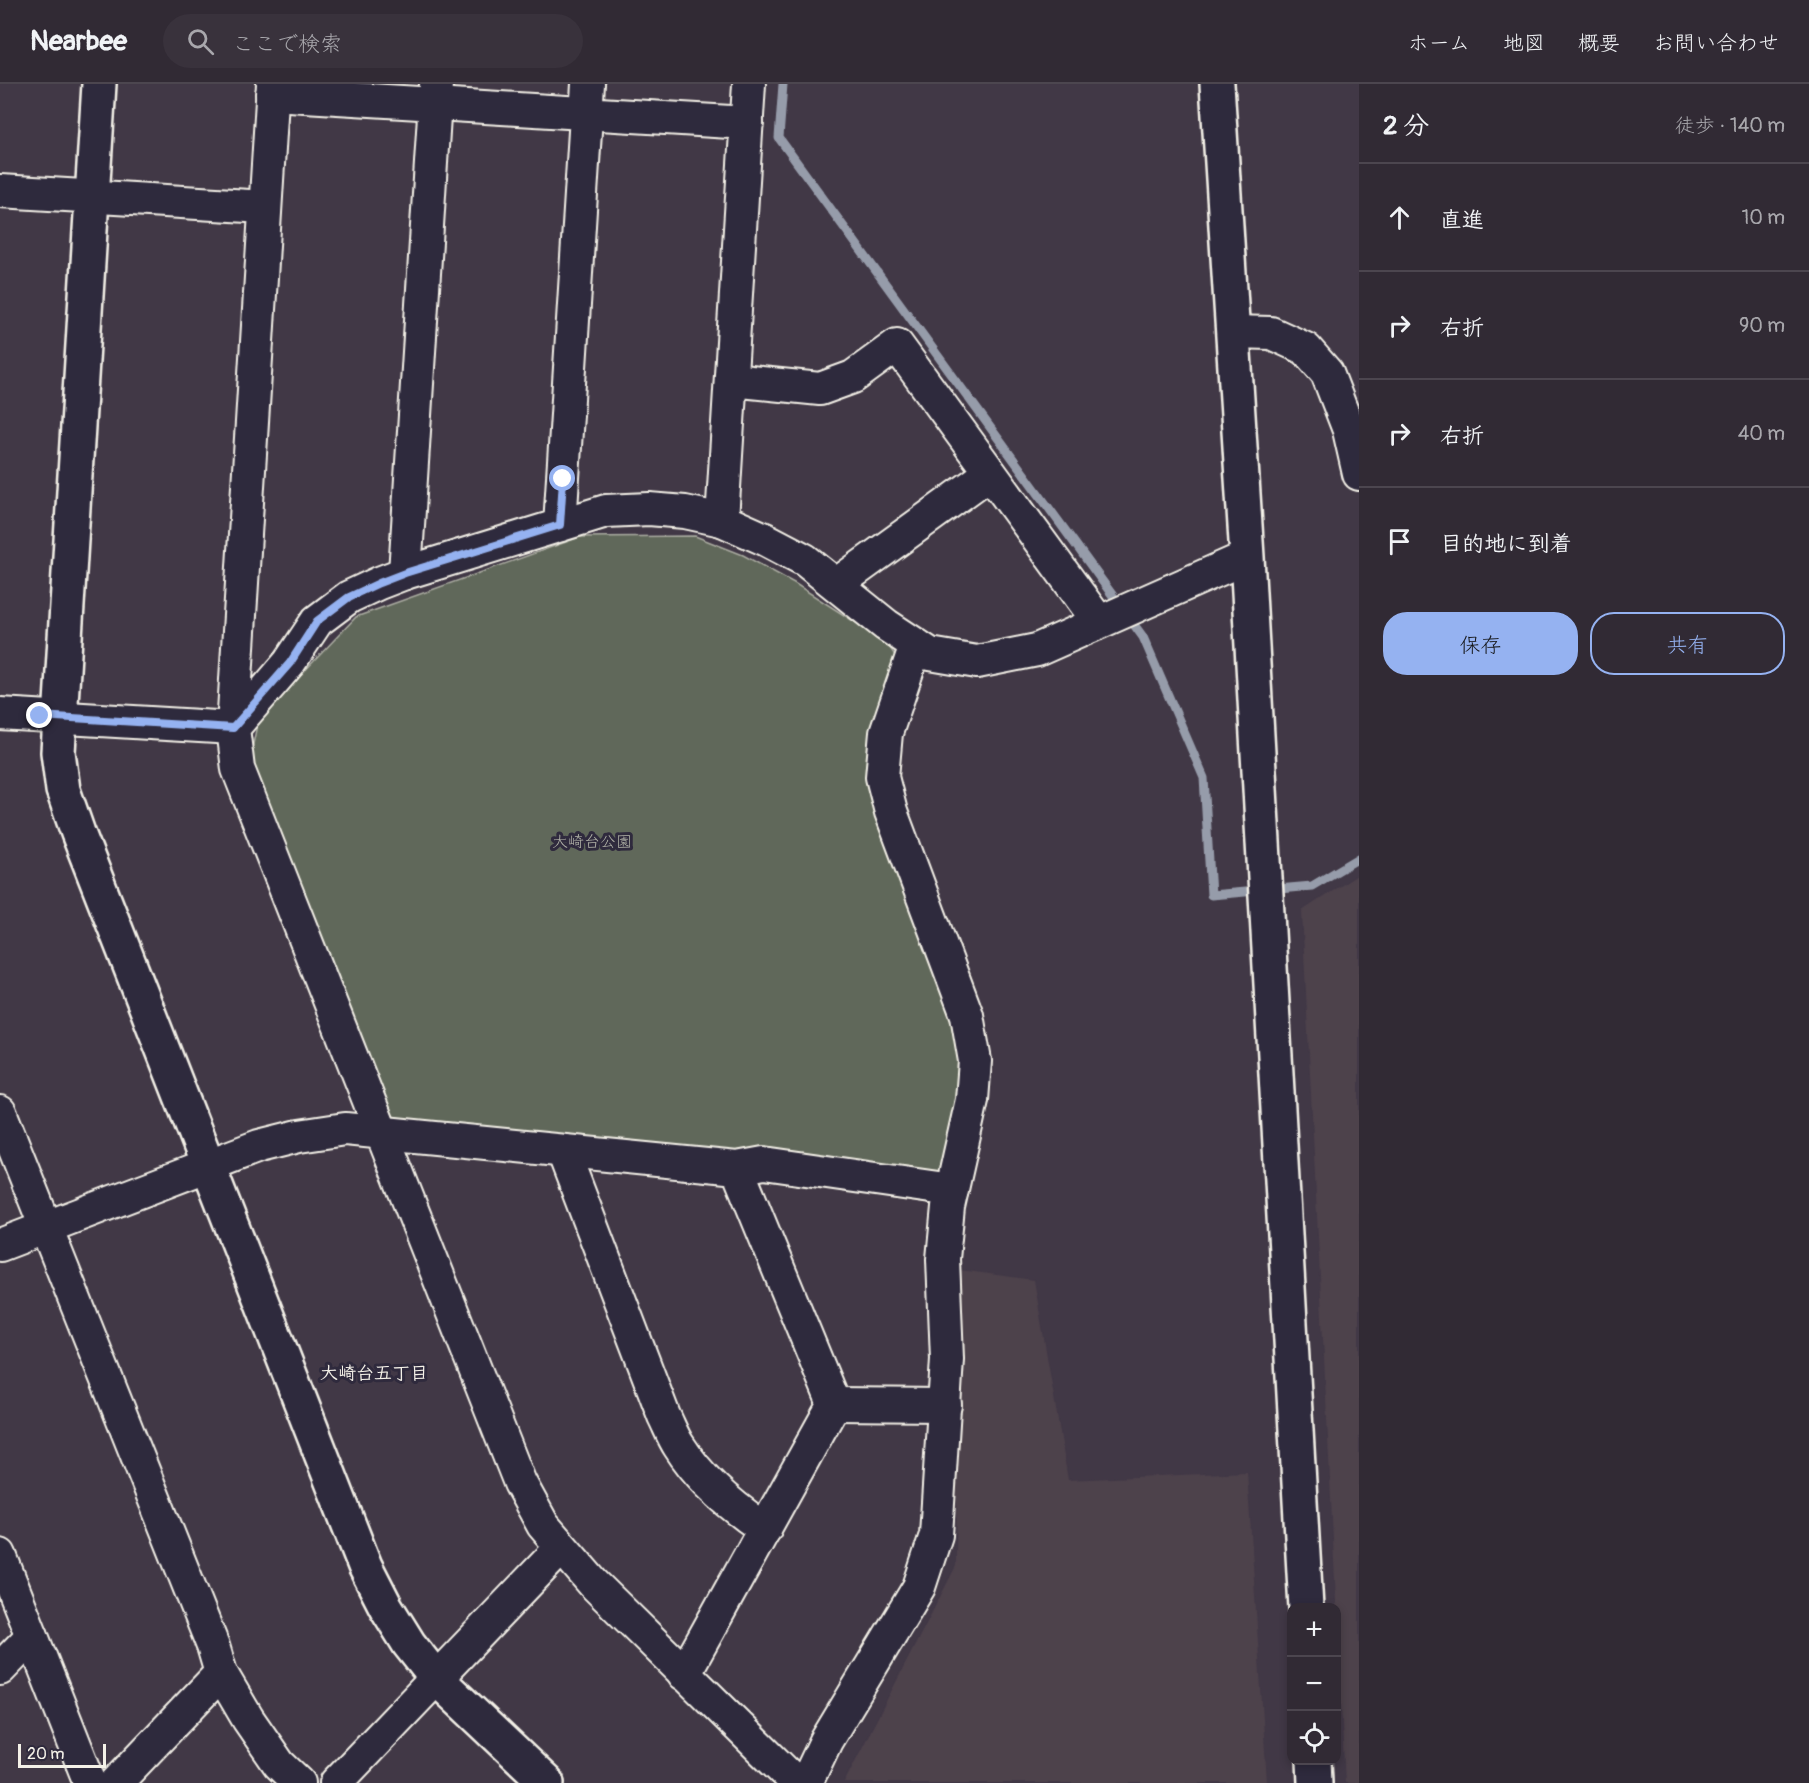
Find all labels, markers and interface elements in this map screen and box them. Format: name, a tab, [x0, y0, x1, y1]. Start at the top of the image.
search box	[163, 14, 583, 68]
text: Nearbee	[30, 24, 127, 59]
icon: search	[184, 25, 217, 58]
text: ここで検索	[232, 30, 342, 58]
text: ホーム	[1408, 30, 1470, 57]
text: 地図	[1503, 30, 1545, 57]
text: 概要	[1578, 30, 1620, 57]
text: お問い合わせ	[1653, 30, 1779, 57]
text: 2 分	[1383, 110, 1429, 142]
text: 徒歩 · 140 m	[1675, 113, 1785, 138]
icon: ahead	[1383, 201, 1416, 234]
text: 10 m	[1741, 205, 1785, 230]
text: 直進	[1440, 206, 1484, 234]
icon: right	[1383, 309, 1416, 342]
text: 90 m	[1739, 313, 1785, 338]
text: 右折	[1440, 314, 1484, 342]
icon: right	[1383, 417, 1416, 450]
text: 40 m	[1738, 421, 1785, 446]
text: 右折	[1440, 422, 1484, 450]
route start	[549, 465, 575, 491]
icon: arrive	[1383, 525, 1416, 558]
text: 目的地に到着	[1440, 530, 1572, 558]
button: 保存	[1383, 612, 1578, 675]
button: 共有	[1590, 612, 1785, 675]
route end	[26, 702, 52, 728]
park label: 大崎台公園	[552, 832, 632, 852]
district label: 大崎台五丁目	[320, 1362, 428, 1385]
map controls	[1287, 1603, 1341, 1765]
button: +	[1287, 1603, 1341, 1657]
button: −	[1287, 1657, 1341, 1711]
button: locate	[1287, 1711, 1341, 1765]
scale bar	[18, 1741, 106, 1768]
text: 20 m	[27, 1744, 65, 1764]

